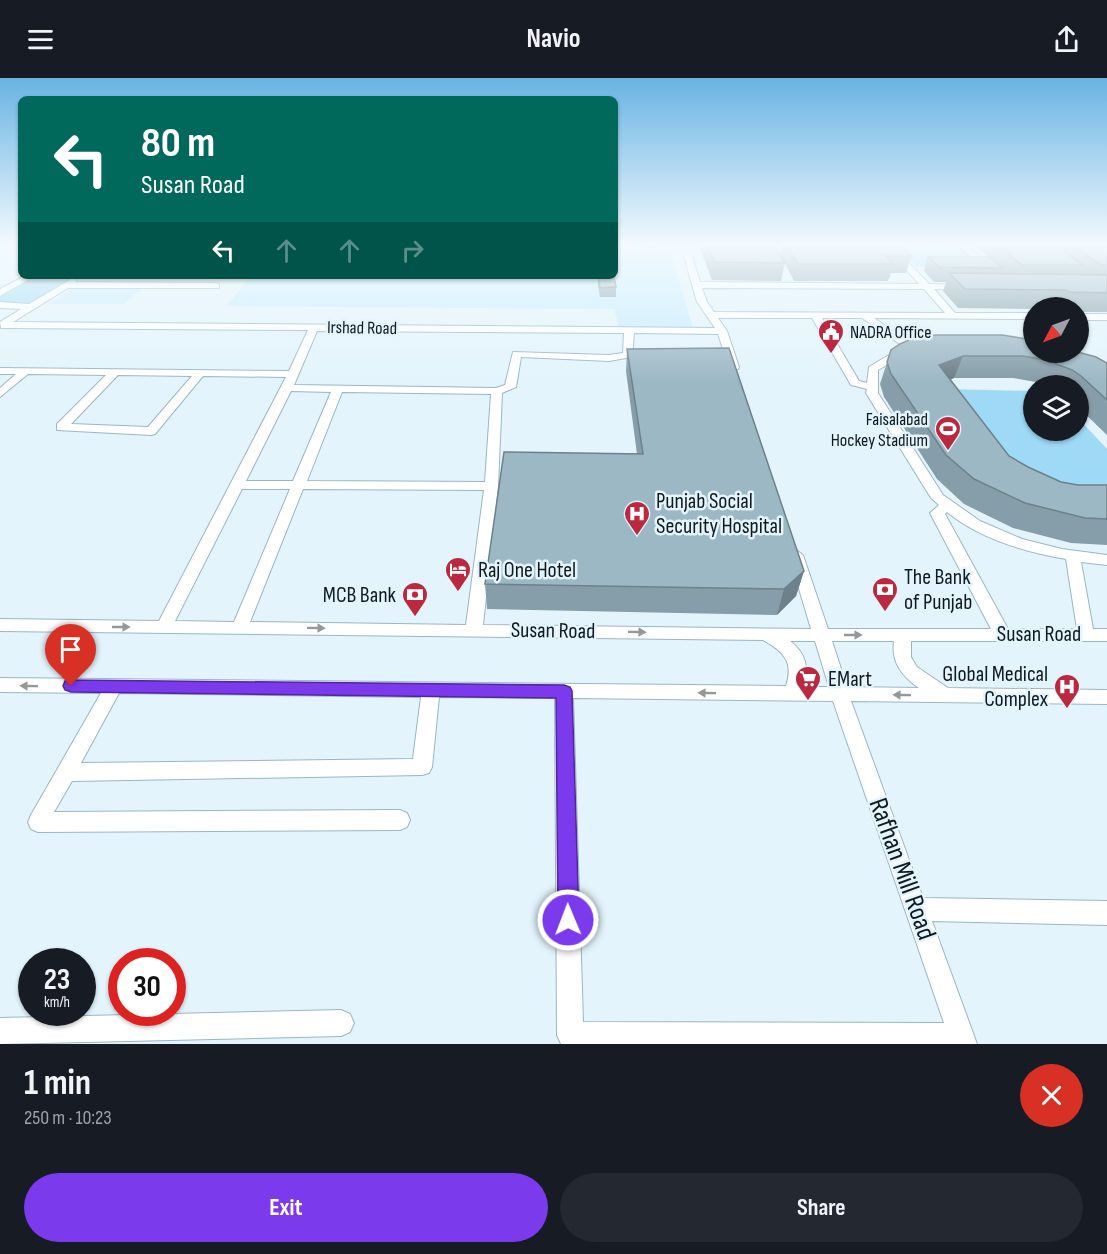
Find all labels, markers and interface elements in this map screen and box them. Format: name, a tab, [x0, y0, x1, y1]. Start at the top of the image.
icon: menu	[24, 23, 57, 56]
text: Navio	[527, 23, 580, 55]
icon: share	[1050, 23, 1083, 56]
text: 80 m	[141, 118, 215, 169]
icon: left	[42, 120, 120, 198]
text: Susan Road	[141, 169, 245, 201]
icon: left	[207, 234, 240, 267]
icon: ahead	[270, 234, 303, 267]
icon: ahead	[333, 234, 366, 267]
icon: right	[396, 234, 429, 267]
north arrow	[1023, 297, 1089, 363]
map controls	[1023, 297, 1089, 441]
street label: Irshad Road	[327, 317, 397, 339]
public building icon: NADRA Office	[816, 317, 846, 355]
place label: NADRA Office	[850, 322, 931, 343]
button: layers	[1023, 375, 1089, 441]
place label: Faisalabad Hockey Stadium	[831, 409, 928, 451]
sports icon: Faisalabad Hockey Stadium	[933, 414, 963, 452]
place label: Punjab Social Security Hospital	[656, 488, 782, 540]
hospital icon: Punjab Social Security Hospital	[622, 499, 652, 537]
hotel icon: Raj One Hotel	[443, 555, 473, 593]
place label: Raj One Hotel	[478, 557, 576, 584]
place label: The Bank of Punjab	[904, 564, 972, 616]
bank icon: The Bank of Punjab	[870, 575, 900, 613]
bank icon: MCB Bank	[400, 580, 430, 618]
place label: MCB Bank	[323, 582, 397, 609]
street label: Susan Road	[511, 617, 595, 645]
street label: Susan Road	[997, 621, 1081, 648]
one-way arrow	[112, 622, 131, 632]
one-way arrow	[307, 623, 326, 633]
pin	[45, 624, 96, 686]
one-way arrow	[628, 627, 647, 637]
one-way arrow	[844, 630, 863, 640]
icon: arrive	[54, 633, 87, 666]
place label: Global Medical Complex	[942, 661, 1049, 713]
supermarket icon: EMart	[793, 664, 823, 702]
place label: EMart	[828, 666, 872, 693]
hospital icon: Global Medical Complex	[1052, 672, 1082, 710]
one-way arrow	[19, 681, 38, 690]
one-way arrow	[697, 688, 716, 698]
one-way arrow	[892, 690, 911, 700]
street label: Rafhan Mill Road	[862, 794, 942, 944]
position arrow	[536, 888, 600, 952]
speed limit sign: 30	[108, 948, 186, 1026]
text: 23	[44, 962, 70, 998]
text: km/h	[44, 993, 70, 1012]
text: 1 min	[24, 1062, 91, 1105]
button: close	[1020, 1064, 1083, 1127]
text: 250 m · 10:23	[24, 1106, 112, 1130]
button: Exit	[24, 1173, 548, 1242]
button: Share	[560, 1173, 1083, 1242]

